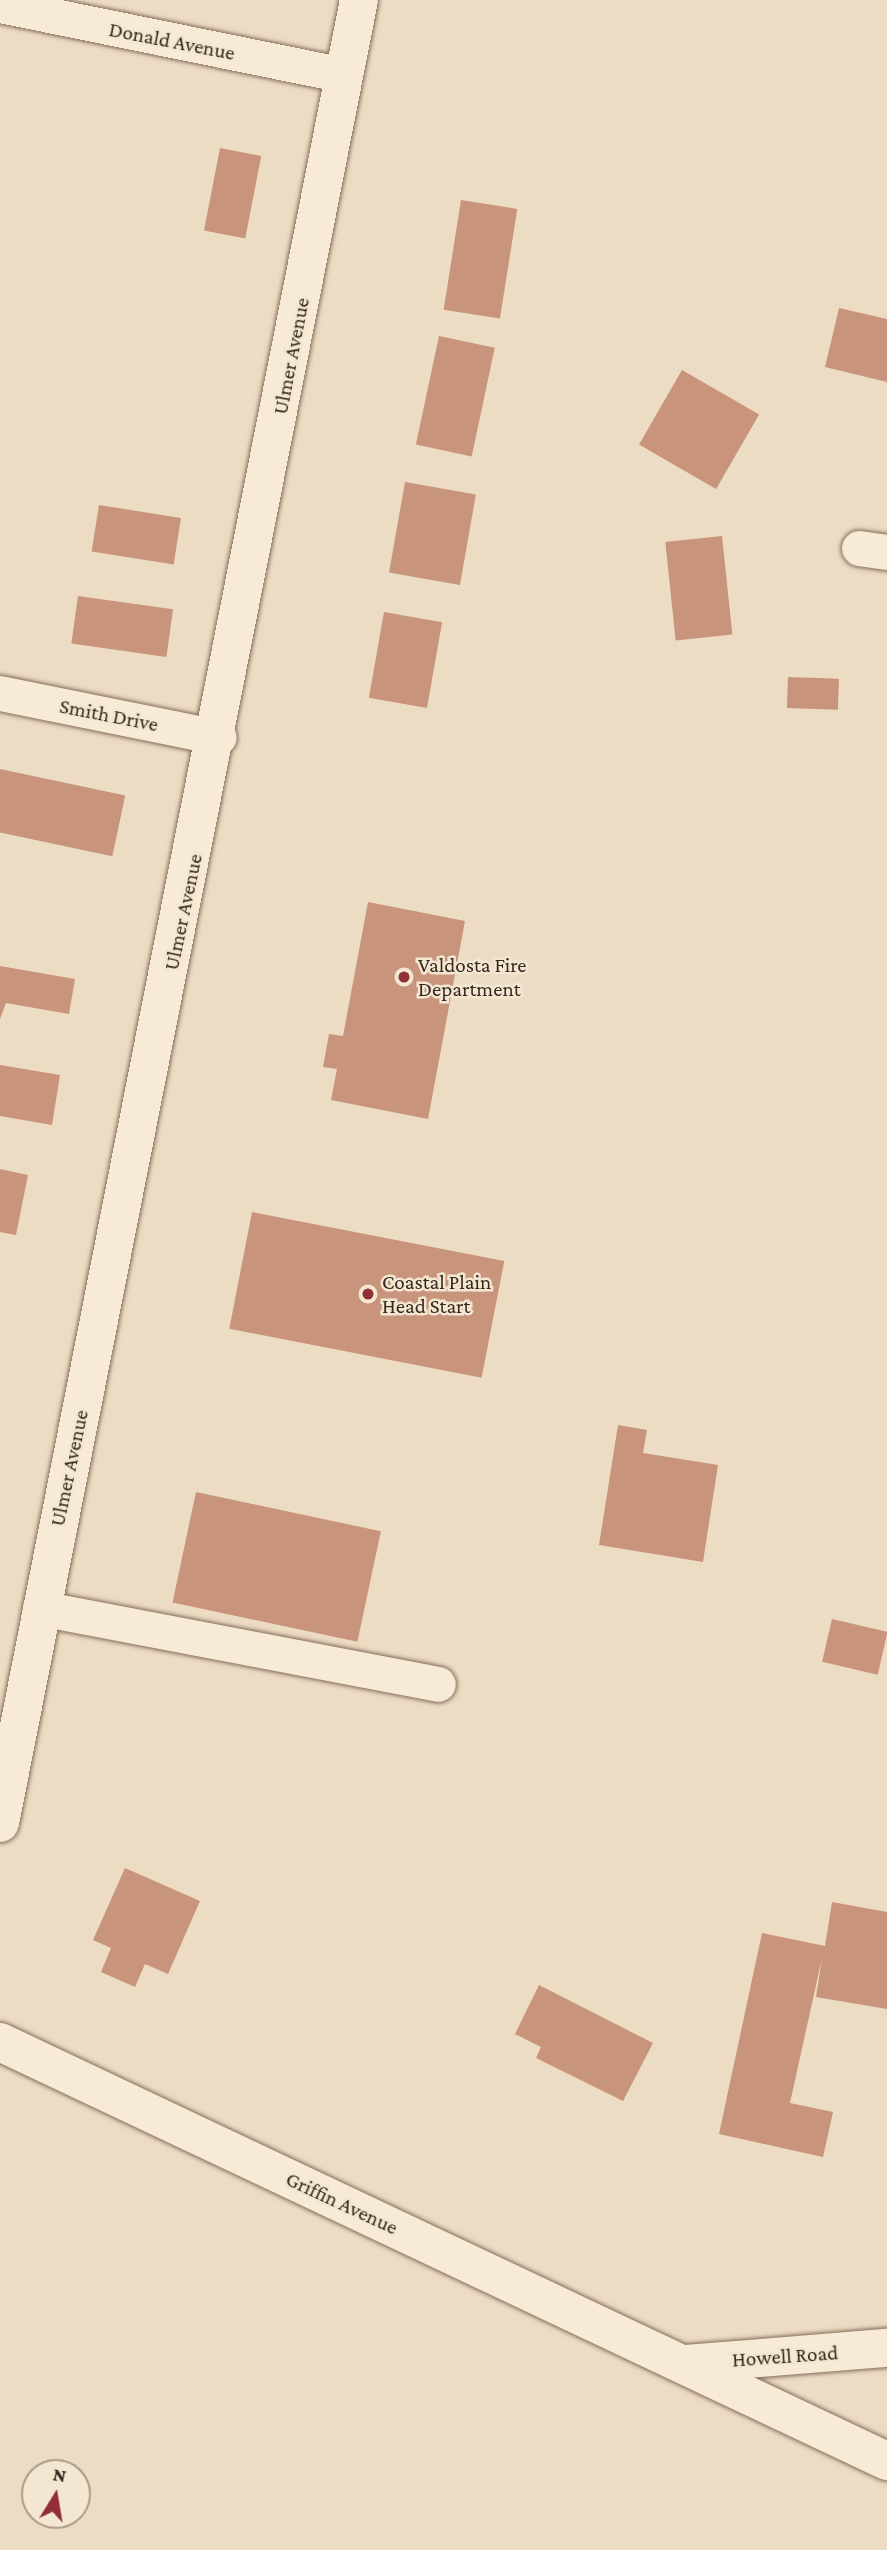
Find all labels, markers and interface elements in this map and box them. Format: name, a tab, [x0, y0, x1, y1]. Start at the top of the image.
street label: Donald Avenue	[107, 16, 237, 66]
street label: Ulmer Avenue	[267, 295, 315, 417]
street label: Smith Drive	[57, 693, 161, 737]
street label: Ulmer Avenue	[158, 851, 208, 973]
place label: Valdosta Fire Department	[418, 952, 526, 1002]
marker: Valdosta Fire Department	[396, 969, 412, 985]
place label: Coastal Plain Head Start	[382, 1269, 491, 1319]
marker: Coastal Plain Head Start	[360, 1286, 376, 1302]
street label: Ulmer Avenue	[44, 1407, 94, 1529]
street label: Griffin Avenue	[282, 2166, 402, 2240]
street label: Howell Road	[731, 2340, 839, 2372]
north arrow	[21, 2459, 91, 2529]
text: N	[51, 2463, 68, 2486]

